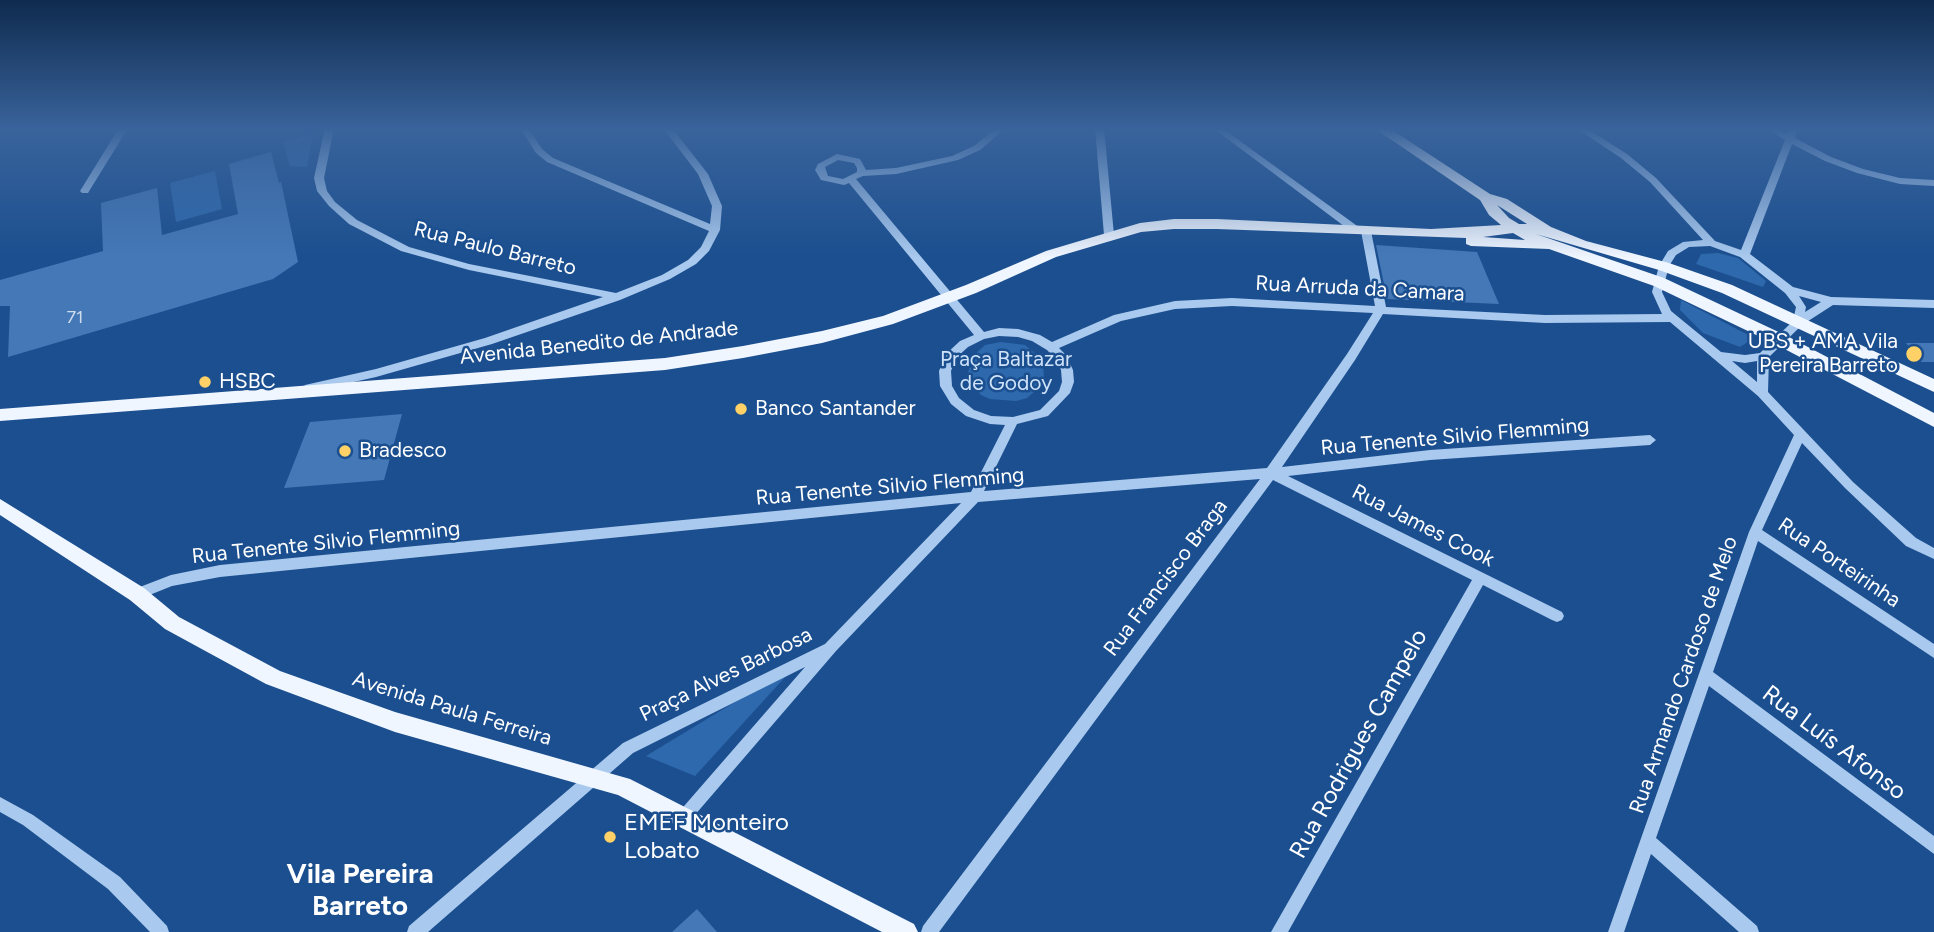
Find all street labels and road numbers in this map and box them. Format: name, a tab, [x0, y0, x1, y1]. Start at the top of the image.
street label: Rua Paulo Barreto	[411, 217, 579, 281]
street label: Rua Arruda da Camara	[1255, 271, 1465, 307]
street label: Avenida Benedito de Andrade	[459, 316, 739, 370]
street label: Rua Tenente Silvio Flemming	[1320, 413, 1590, 461]
street label: Rua Tenente Silvio Flemming	[755, 463, 1025, 511]
street label: Rua James Cook	[1348, 479, 1498, 573]
street label: Rua Francisco Braga	[1099, 495, 1233, 661]
street label: Rua Porteirinha	[1773, 513, 1905, 613]
street label: Rua Tenente Silvio Flemming	[191, 516, 461, 570]
street label: Rua Armando Cardoso de Melo	[1625, 533, 1743, 817]
street label: Praça Alves Barbosa	[636, 622, 816, 728]
street label: Rua Rodrigues Campelo	[1284, 624, 1434, 864]
street label: Avenida Paula Ferreira	[349, 667, 555, 751]
street label: Rua Luís Afonso	[1756, 680, 1912, 806]

